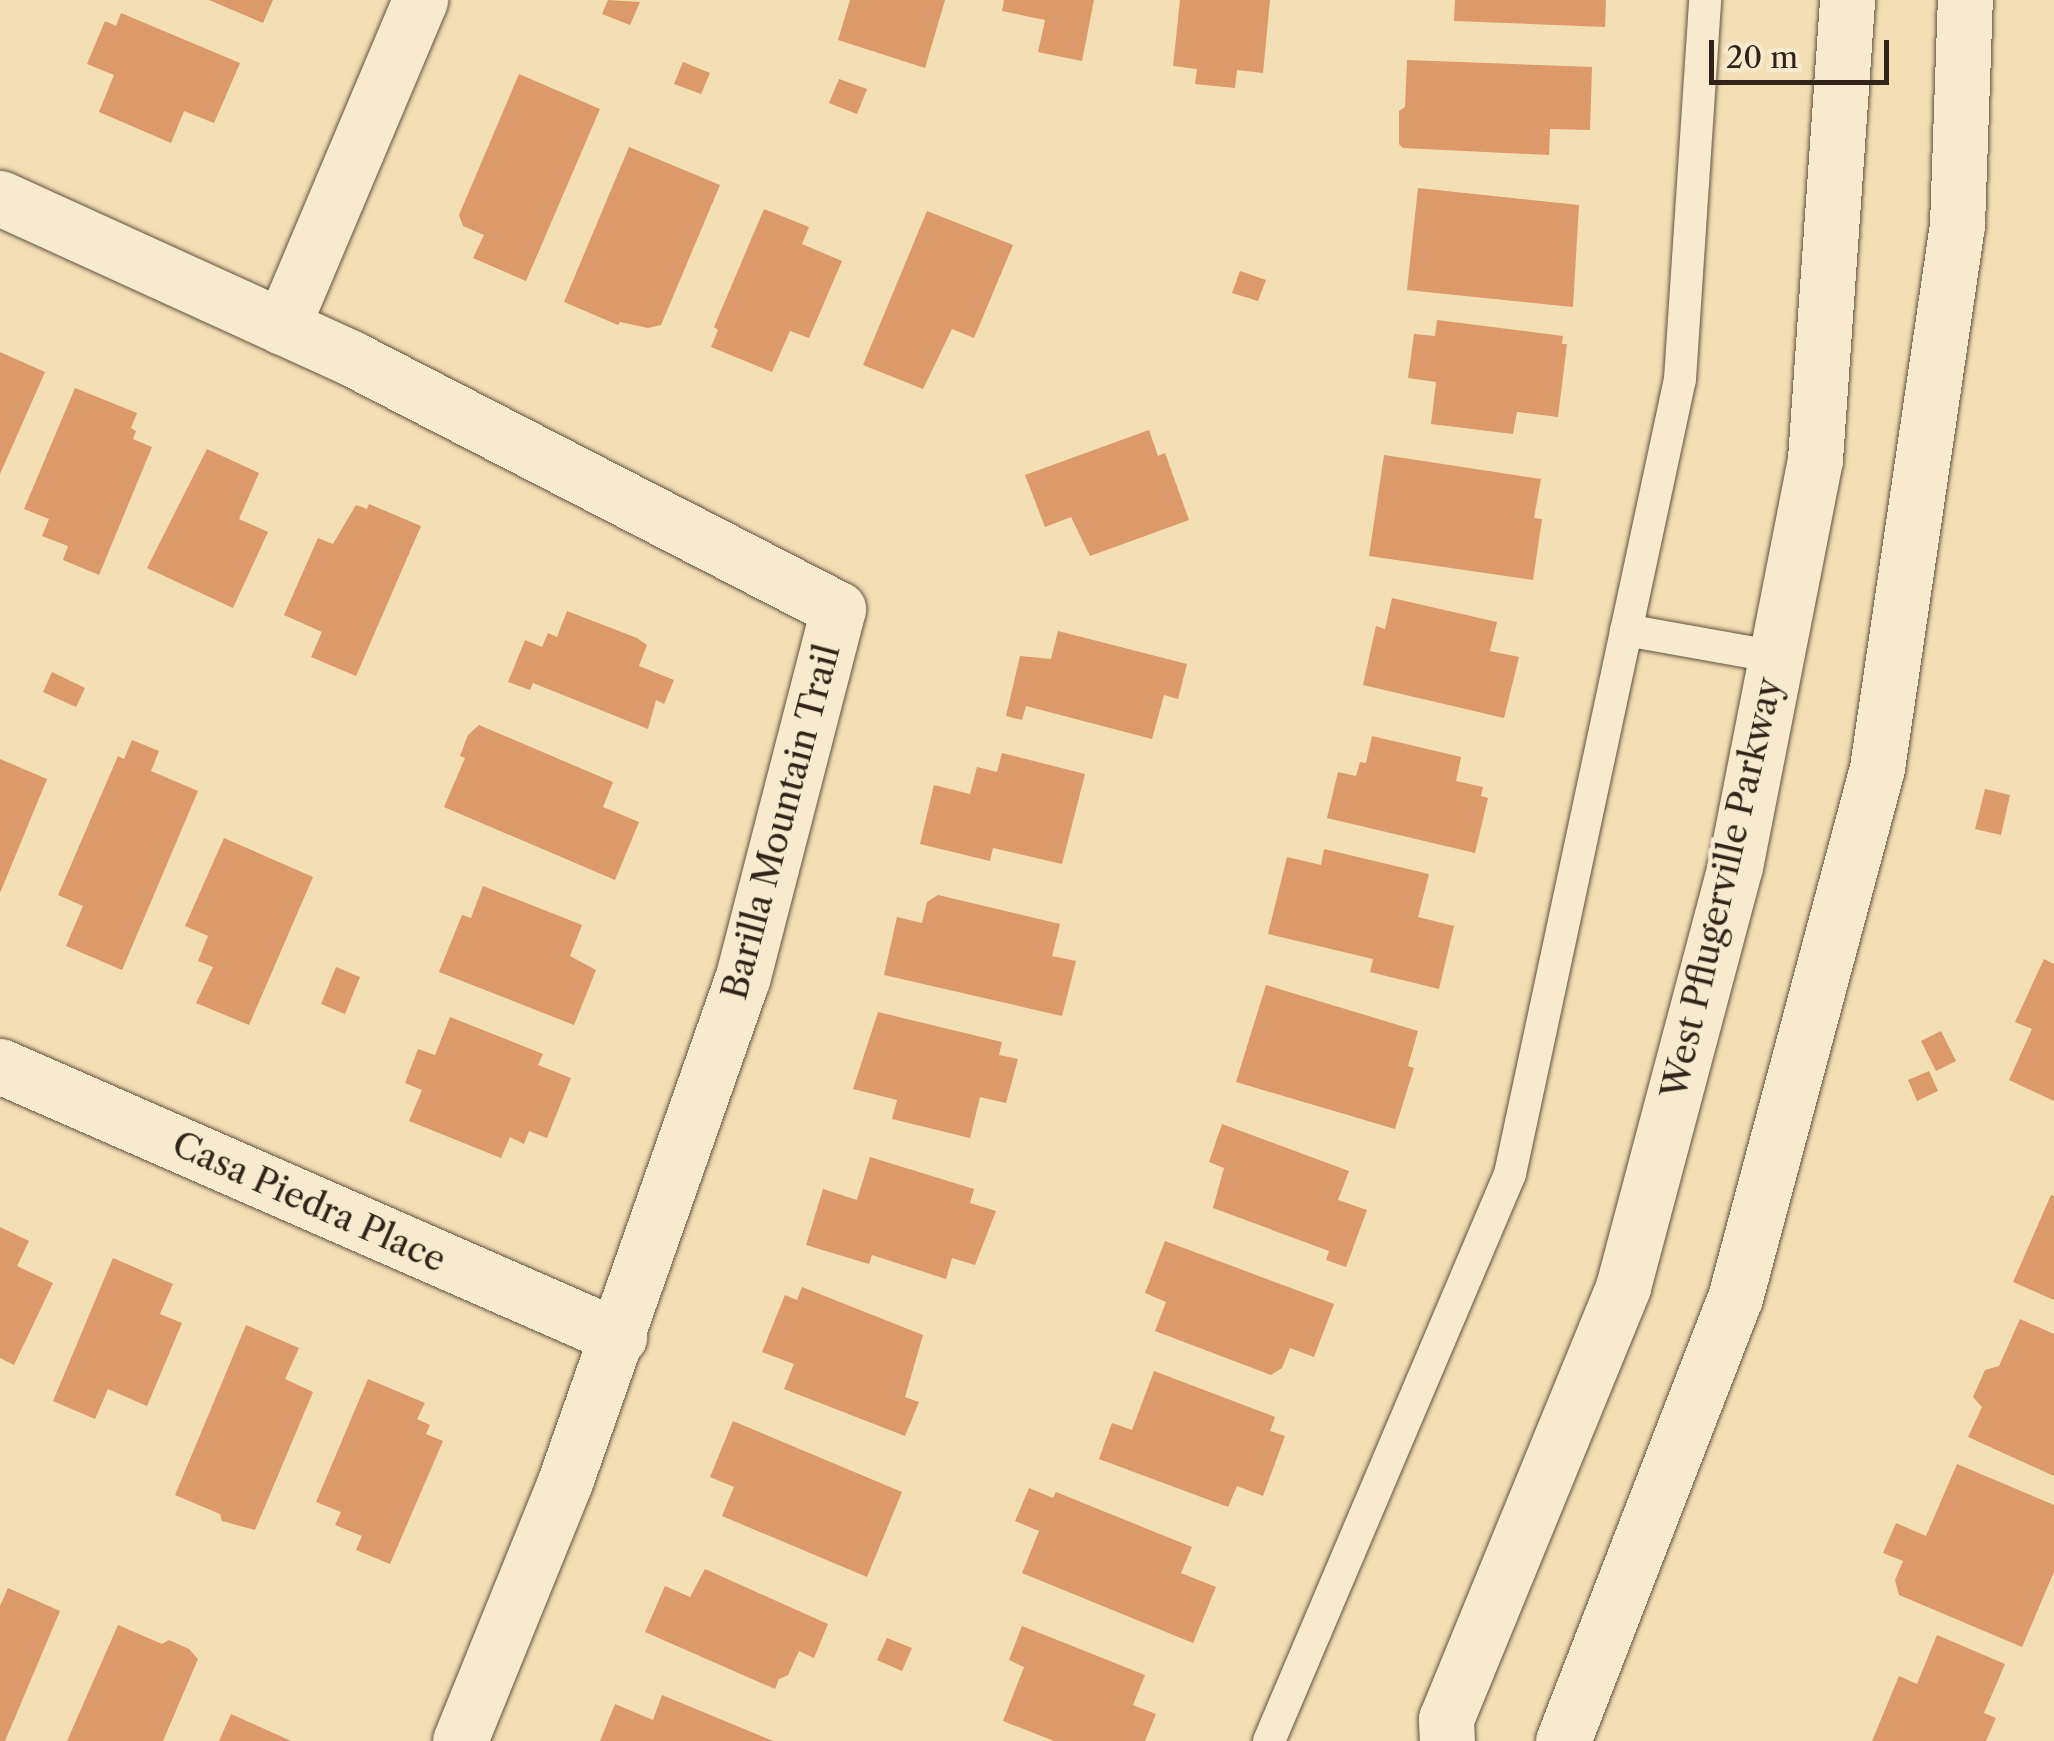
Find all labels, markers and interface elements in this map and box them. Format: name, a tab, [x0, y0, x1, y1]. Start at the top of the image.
scale bar	[1714, 20, 1894, 82]
text: 20 m	[1726, 39, 1798, 76]
street label: Barilla Mountain Trail	[713, 639, 849, 1005]
street label: West Pflugerville Parkway	[1653, 673, 1791, 1103]
street label: Casa Piedra Place	[165, 1123, 453, 1281]

